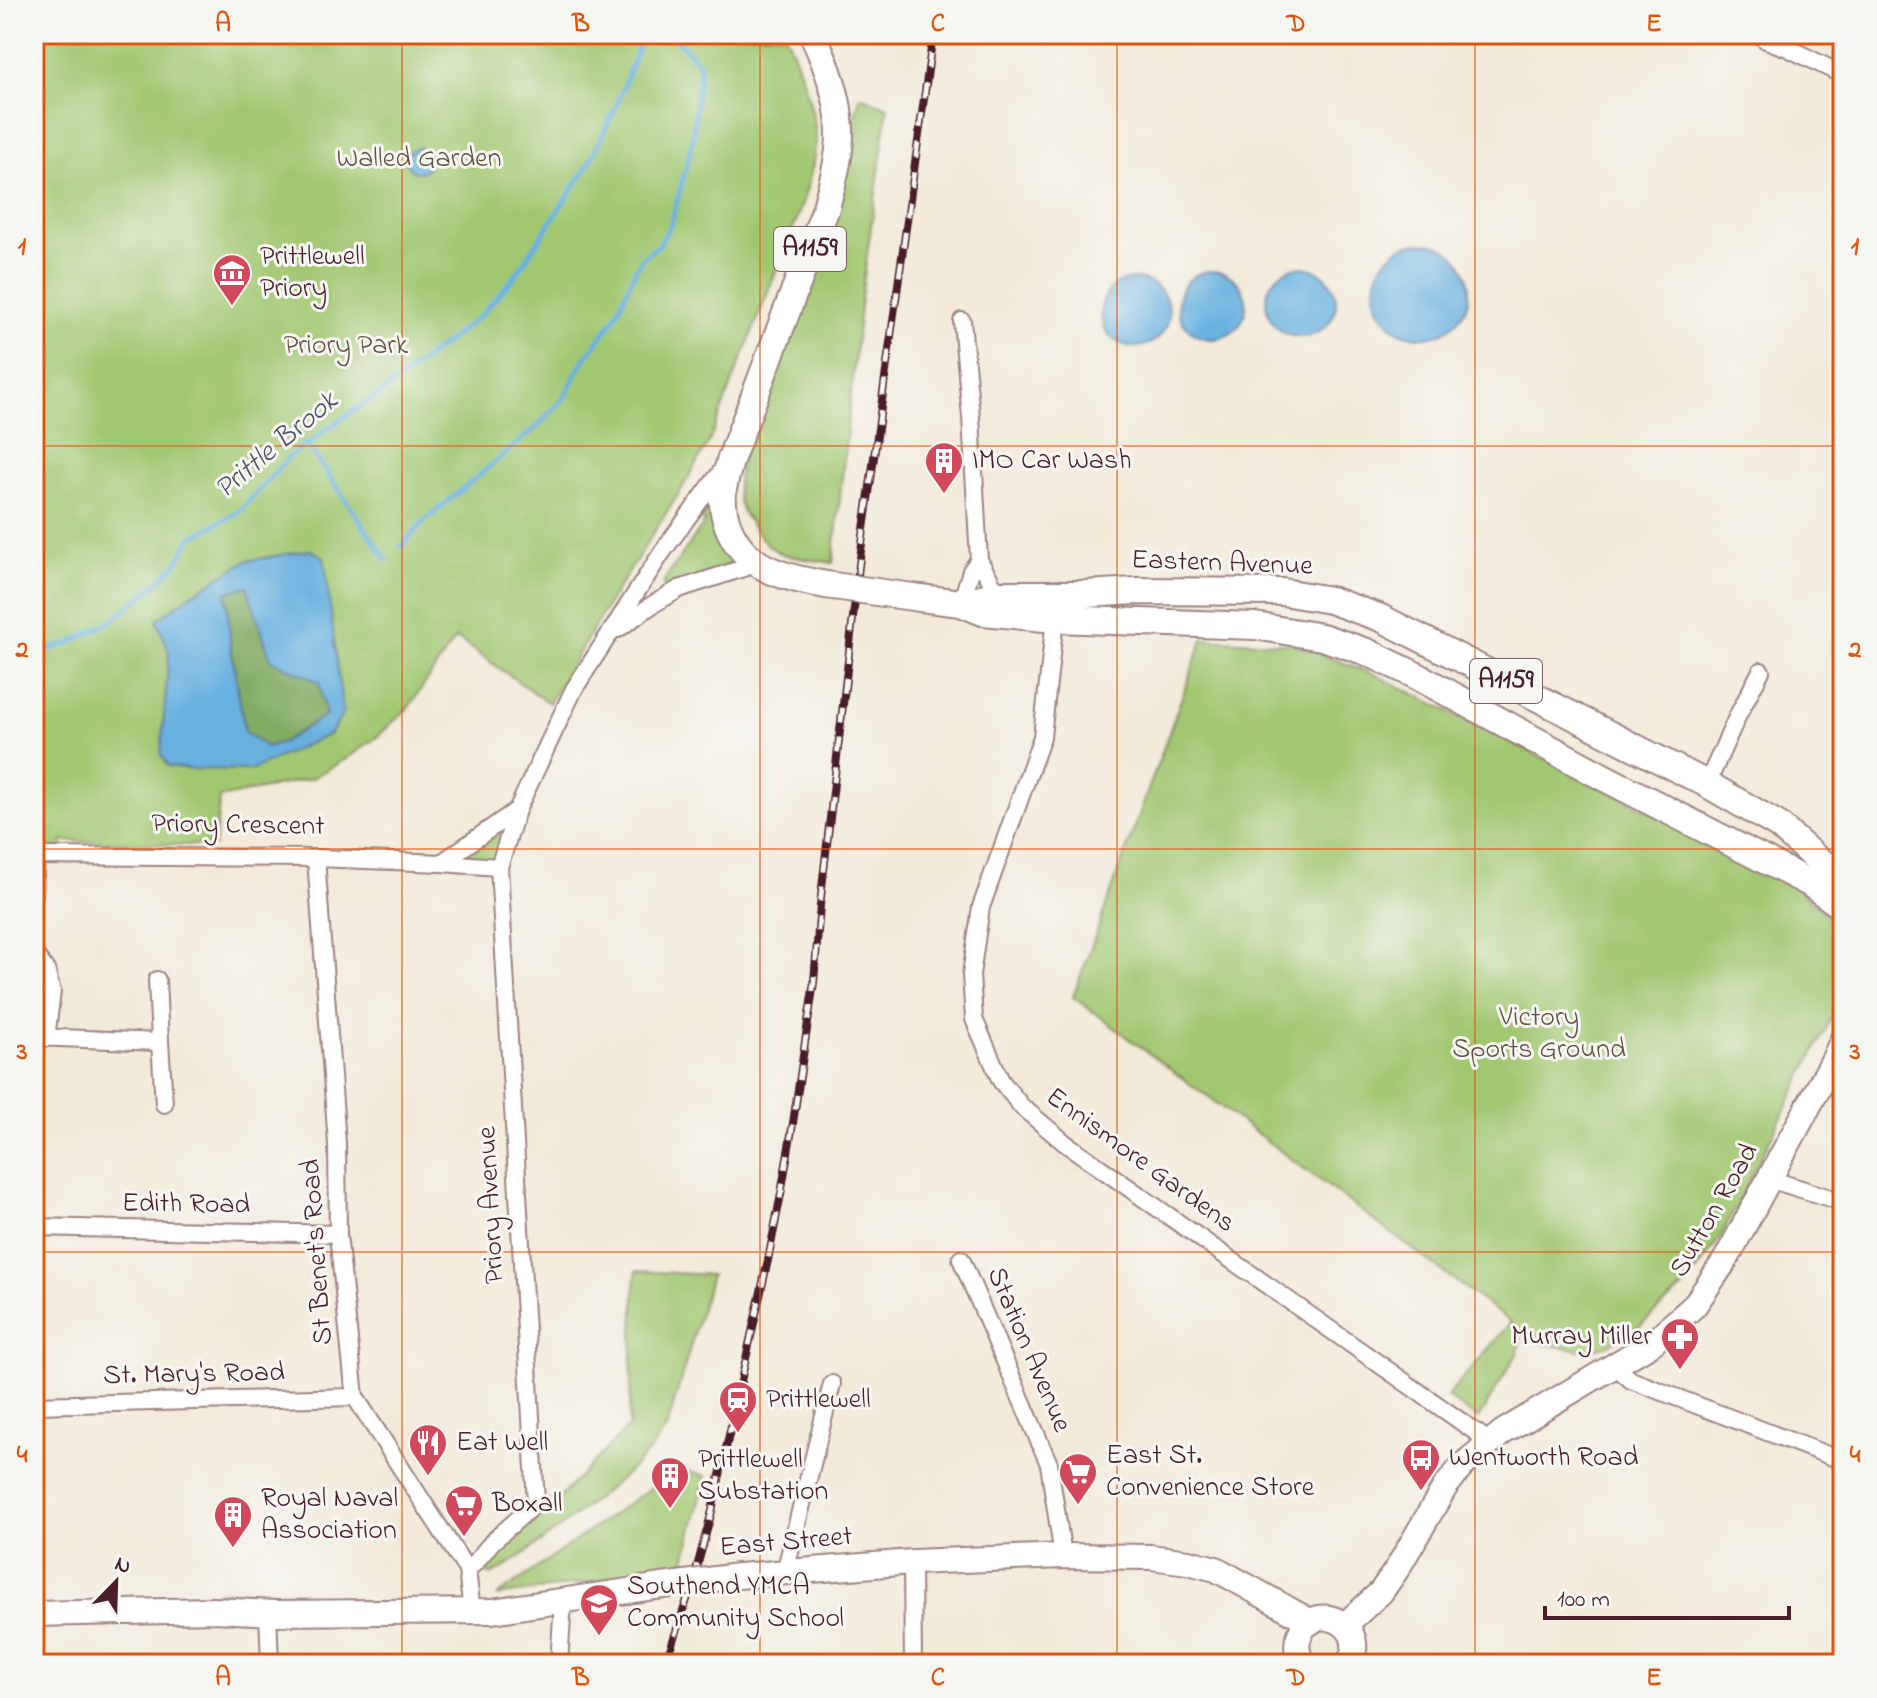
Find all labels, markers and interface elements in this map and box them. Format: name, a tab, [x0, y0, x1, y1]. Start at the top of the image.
text: A	[215, 6, 231, 44]
text: B	[571, 6, 590, 44]
text: C	[931, 6, 945, 44]
text: D	[1285, 6, 1306, 44]
text: E	[1646, 6, 1662, 44]
park label: Walled Garden	[337, 139, 501, 180]
road number: A1159	[774, 227, 846, 271]
text: 1	[18, 229, 27, 267]
text: 1	[1851, 229, 1860, 267]
place label: Prittlewell Priory	[260, 237, 365, 310]
museum icon: Prittlewell Priory	[211, 252, 253, 307]
park label: Priory Park	[284, 326, 409, 367]
water label: Prittle Brook	[206, 380, 350, 511]
building icon: IMO Car Wash	[923, 440, 965, 495]
place label: IMO Car Wash	[972, 441, 1132, 482]
street label: Eastern Avenue	[1131, 540, 1314, 588]
text: 2	[15, 632, 29, 670]
text: 2	[1848, 632, 1862, 670]
road number: A1159	[1470, 659, 1542, 703]
street label: Priory Crescent	[151, 804, 325, 848]
park label: Victory Sports Ground	[1452, 998, 1626, 1071]
text: 3	[16, 1034, 28, 1072]
text: 3	[1849, 1034, 1861, 1072]
street label: Ennismore Gardens	[1036, 1078, 1244, 1244]
street label: Priory Avenue	[467, 1125, 517, 1285]
street label: Sutton Road	[1660, 1136, 1770, 1286]
street label: St Benet's Road	[291, 1157, 345, 1346]
street label: Edith Road	[121, 1183, 251, 1227]
street label: Station Avenue	[975, 1261, 1081, 1439]
pharmacy icon: Murray Miller	[1659, 1316, 1701, 1371]
place label: Murray Miller	[1511, 1317, 1652, 1358]
street label: St. Mary's Road	[103, 1353, 285, 1397]
station icon: Prittlewell	[717, 1379, 759, 1434]
place label: Prittlewell	[766, 1380, 871, 1421]
restaurant icon: Eat Well	[407, 1422, 449, 1477]
place label: Eat Well	[456, 1423, 548, 1464]
place label: East St. Convenience Store	[1106, 1436, 1315, 1509]
text: 4	[17, 1437, 28, 1475]
bus stop icon: Wentworth Road	[1400, 1437, 1442, 1492]
text: 4	[1850, 1437, 1861, 1475]
place label: Wentworth Road	[1449, 1438, 1639, 1479]
place label: Prittlewell Substation	[698, 1440, 828, 1513]
supermarket icon: East St. Convenience Store	[1057, 1451, 1099, 1506]
building icon: Prittlewell Substation	[649, 1455, 691, 1510]
place label: Royal Naval Association	[261, 1479, 398, 1552]
supermarket icon: Boxall	[443, 1483, 485, 1538]
place label: Boxall	[491, 1484, 562, 1525]
building icon: Royal Naval Association	[212, 1494, 254, 1549]
street label: East Street	[718, 1517, 854, 1569]
north arrow	[76, 1542, 156, 1622]
text: N	[110, 1549, 136, 1584]
place label: Southend YMCA Community School	[627, 1567, 844, 1640]
scale bar	[1545, 1570, 1789, 1620]
school or university icon: Southend YMCA Community School	[578, 1582, 620, 1637]
text: 100 m	[1557, 1583, 1610, 1618]
text: A	[215, 1660, 231, 1698]
text: B	[571, 1660, 590, 1698]
text: C	[931, 1660, 945, 1698]
text: D	[1285, 1660, 1306, 1698]
text: E	[1646, 1660, 1662, 1698]

